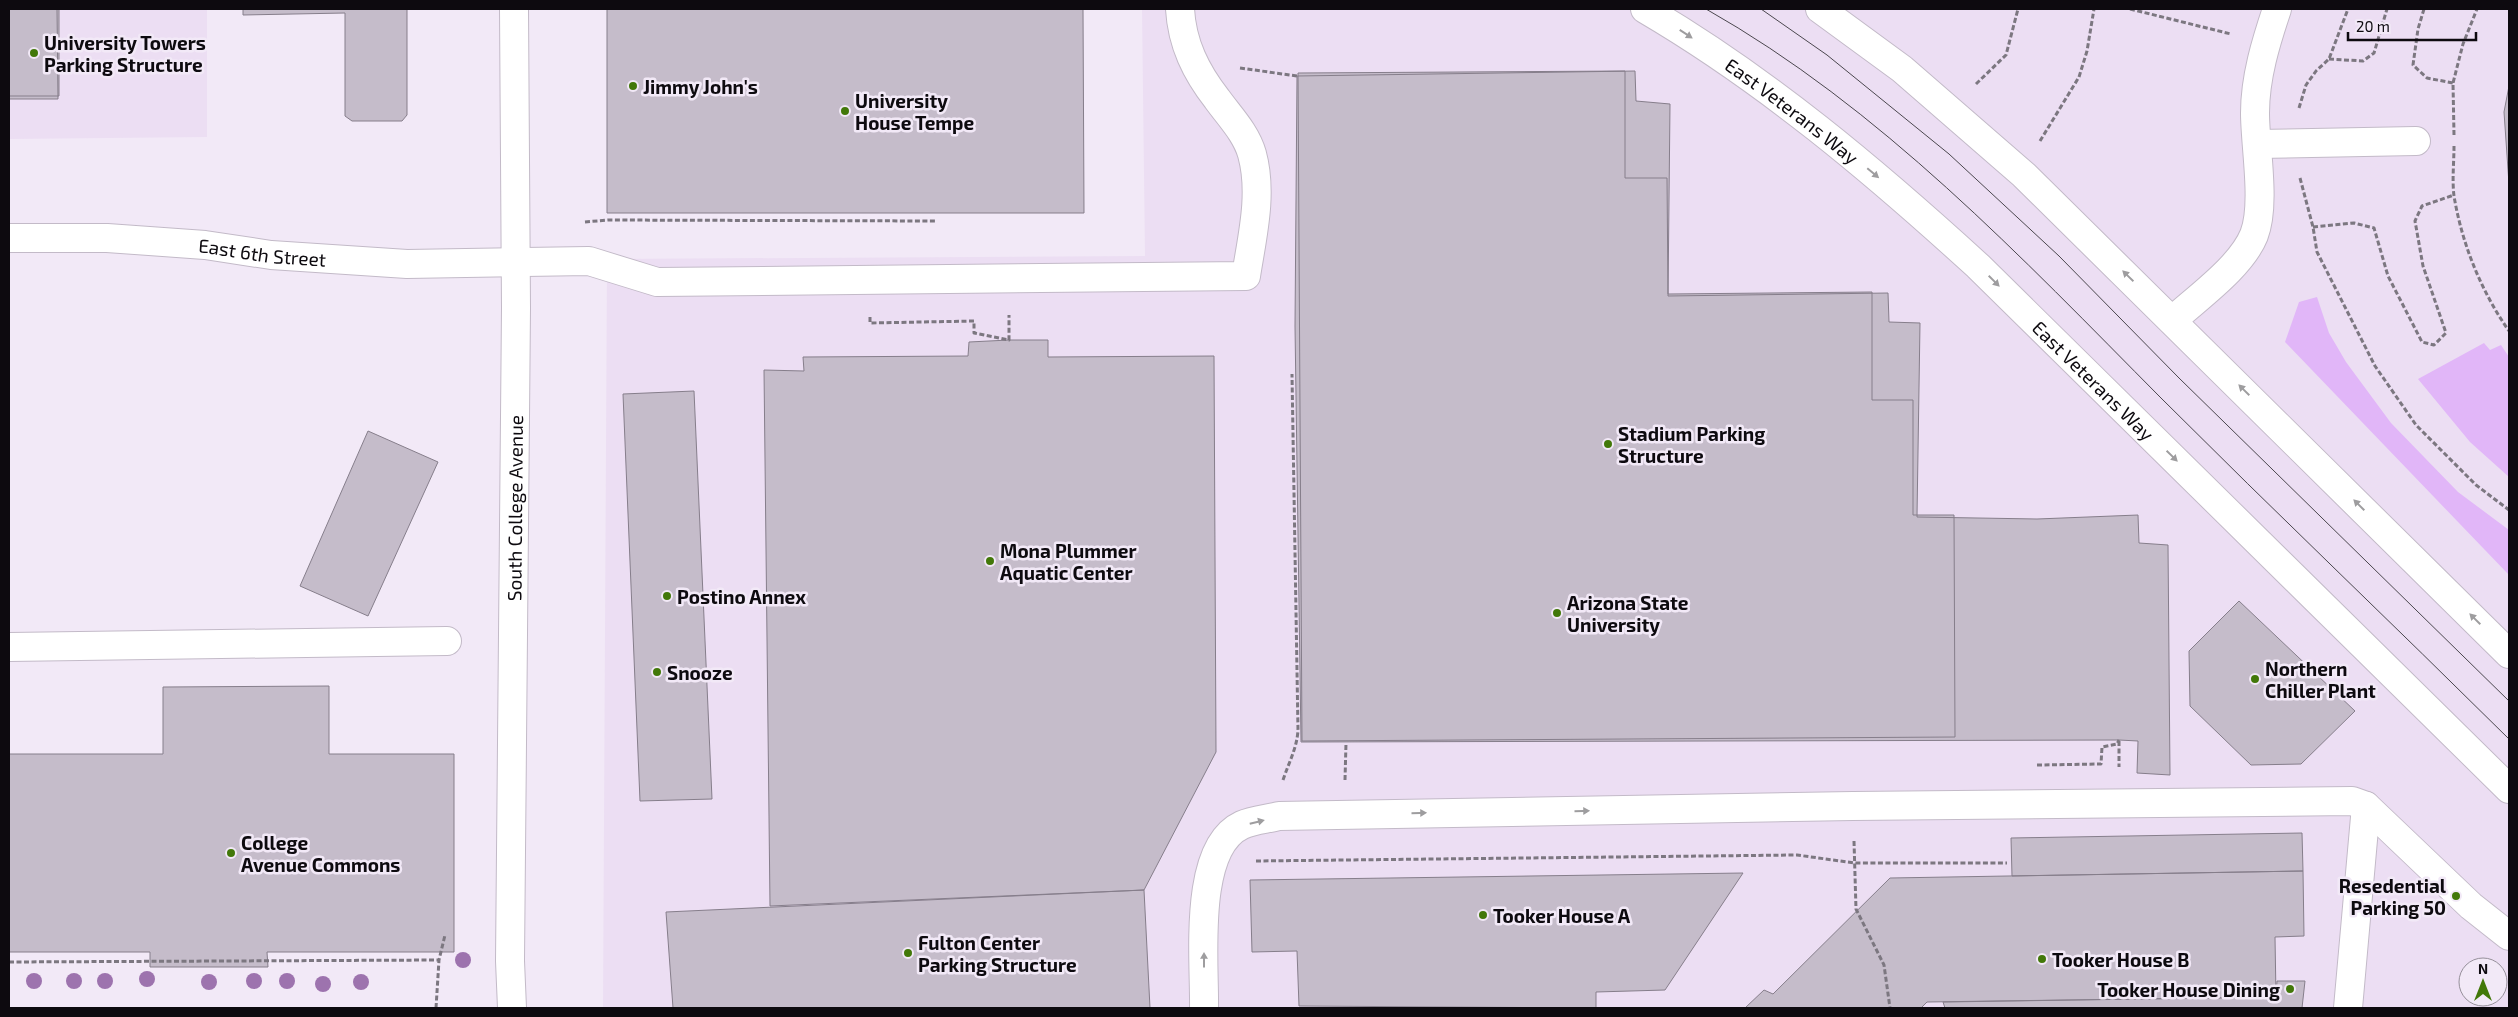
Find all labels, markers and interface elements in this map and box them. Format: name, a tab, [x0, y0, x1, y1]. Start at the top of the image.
scale bar	[2348, 10, 2476, 42]
text: 20 m	[2356, 17, 2390, 35]
one-way arrow	[1679, 30, 1693, 39]
place label: University Towers Parking Structure	[44, 31, 206, 76]
marker: University Towers Parking Structure	[28, 47, 40, 59]
street label: East Veterans Way	[1721, 52, 1864, 168]
place label: Jimmy John's	[643, 75, 758, 99]
marker: Jimmy John's	[627, 80, 639, 92]
place label: University House Tempe	[855, 89, 974, 134]
marker: University House Tempe	[839, 105, 851, 117]
one-way arrow	[1866, 167, 1879, 178]
street label: East 6th Street	[198, 233, 327, 270]
one-way arrow	[2122, 271, 2134, 283]
one-way arrow	[1987, 275, 1999, 287]
street label: East Veterans Way	[2028, 315, 2159, 445]
one-way arrow	[2238, 384, 2250, 396]
street label: South College Avenue	[502, 415, 527, 601]
place label: Stadium Parking Structure	[1618, 422, 1765, 467]
marker: Stadium Parking Structure	[1602, 438, 1614, 450]
one-way arrow	[2166, 450, 2178, 462]
one-way arrow	[2354, 499, 2366, 511]
place label: Mona Plummer Aquatic Center	[1000, 539, 1137, 584]
marker: Mona Plummer Aquatic Center	[984, 555, 996, 567]
place label: Postino Annex	[677, 585, 806, 608]
marker: Postino Annex	[661, 590, 673, 602]
place label: Arizona State University	[1567, 591, 1689, 637]
marker: Arizona State University	[1551, 607, 1563, 619]
one-way arrow	[2469, 613, 2481, 625]
place label: Northern Chiller Plant	[2265, 657, 2376, 702]
place label: Snooze	[667, 661, 733, 684]
marker: Snooze	[651, 666, 663, 678]
marker: Northern Chiller Plant	[2249, 673, 2261, 685]
one-way arrow	[1574, 806, 1590, 814]
one-way arrow	[1411, 809, 1427, 817]
one-way arrow	[1250, 818, 1265, 826]
place label: College Avenue Commons	[241, 831, 400, 876]
marker: College Avenue Commons	[225, 847, 237, 859]
place label: Resedential Parking 50	[2339, 874, 2447, 919]
marker: Resedential Parking 50	[2450, 890, 2462, 902]
place label: Tooker House A	[1493, 904, 1631, 927]
marker: Tooker House A	[1477, 909, 1489, 921]
place label: Fulton Center Parking Structure	[918, 931, 1077, 976]
marker: Fulton Center Parking Structure	[902, 947, 914, 959]
place label: Tooker House B	[2052, 948, 2189, 971]
one-way arrow	[1201, 951, 1209, 967]
marker: Tooker House B	[2036, 953, 2048, 965]
north arrow	[2458, 957, 2508, 1007]
text: N	[2478, 960, 2488, 977]
place label: Tooker House Dining	[2097, 978, 2280, 1001]
marker: Tooker House Dining	[2284, 983, 2296, 995]

